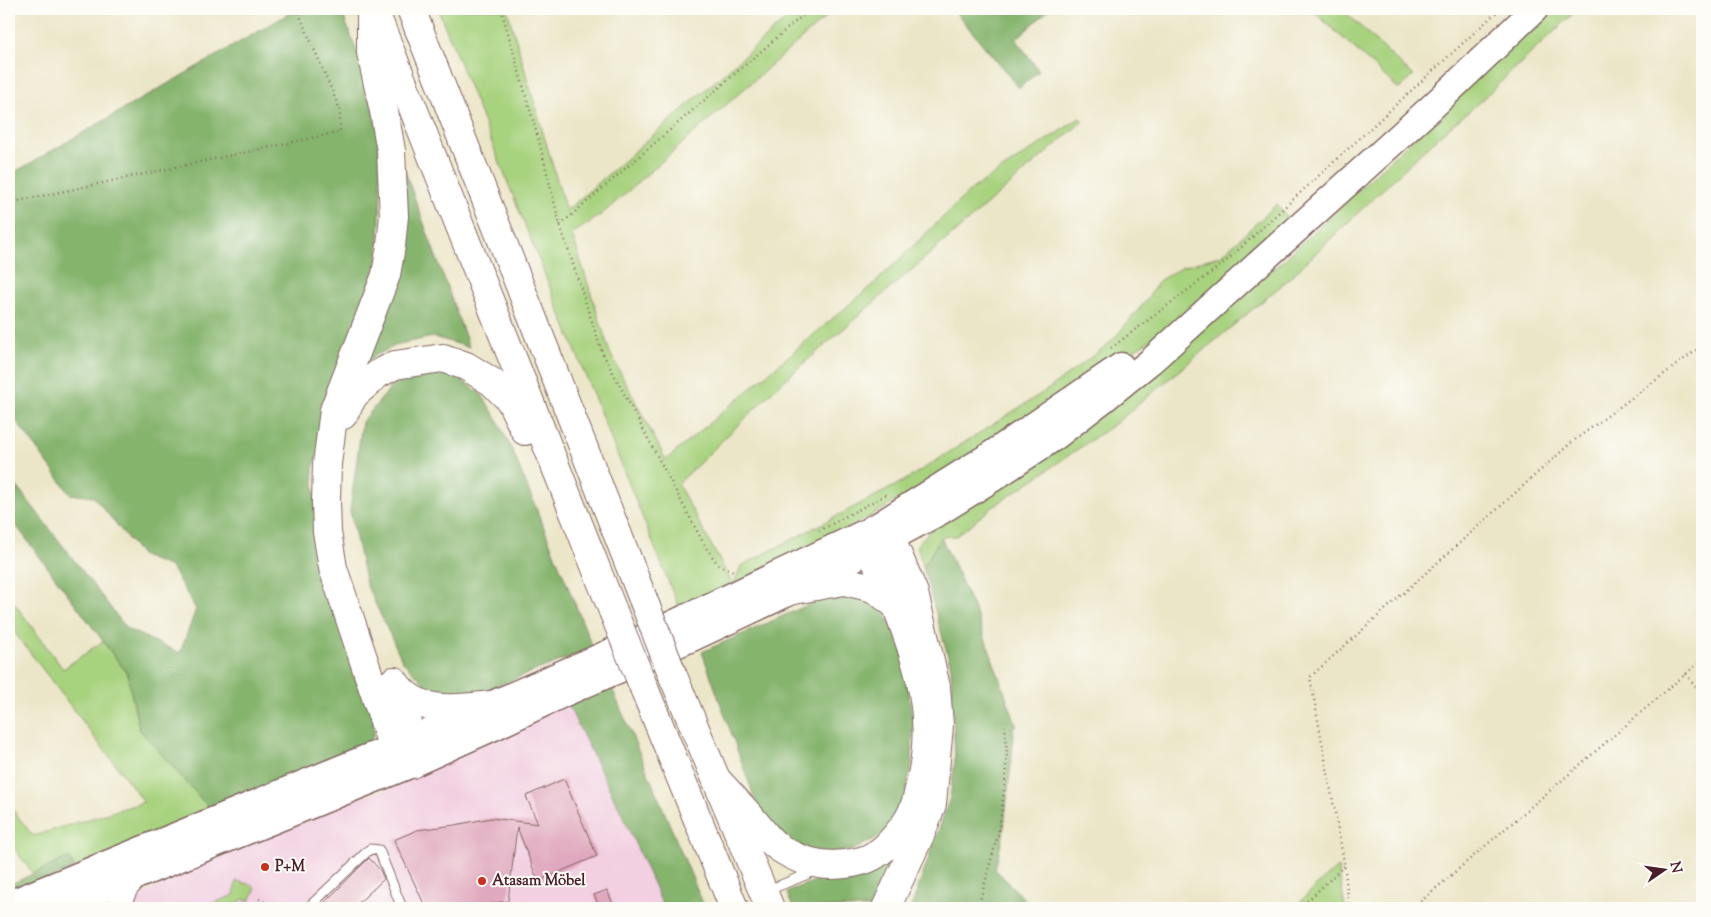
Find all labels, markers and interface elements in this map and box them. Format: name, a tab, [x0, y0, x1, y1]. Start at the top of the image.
north arrow	[1638, 844, 1688, 894]
place label: P+M	[275, 857, 305, 878]
text: N	[1664, 860, 1686, 875]
marker: P+M	[259, 861, 271, 873]
place label: Atasam Möbel	[492, 871, 586, 892]
marker: Atasam Möbel	[476, 875, 488, 887]

